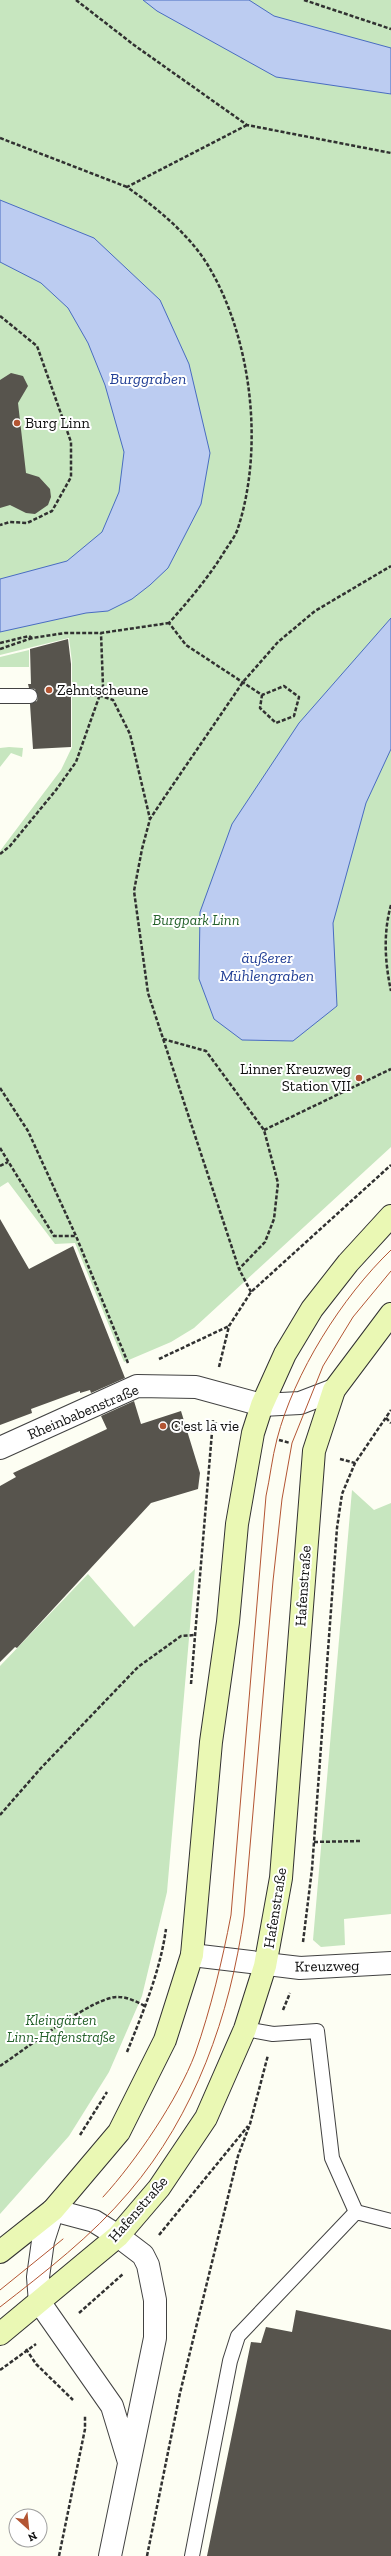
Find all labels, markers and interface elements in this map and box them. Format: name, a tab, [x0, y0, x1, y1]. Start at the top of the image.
water label: Burggraben	[110, 369, 186, 388]
place label: Burg Linn	[25, 414, 90, 432]
marker: Burg Linn	[12, 418, 22, 428]
place label: Zehntscheune	[57, 681, 148, 699]
marker: Zehntscheune	[44, 685, 54, 695]
park label: Burgpark Linn	[152, 911, 240, 929]
water label: äußerer Mühlengraben	[220, 948, 314, 985]
place label: Linner Kreuzweg Station VII	[240, 1060, 351, 1095]
marker: Linner Kreuzweg Station VII	[354, 1073, 364, 1083]
street label: Rheinbabenstraße	[25, 1380, 141, 1444]
place label: C'est la vie	[171, 1417, 239, 1435]
marker: C'est la vie	[158, 1421, 168, 1431]
street label: Hafenstraße	[291, 1545, 315, 1627]
street label: Hafenstraße	[260, 1866, 290, 1950]
street label: Kreuzweg	[294, 1956, 360, 1976]
park label: Kleingärten Linn-Hafenstraße	[7, 2011, 115, 2046]
street label: Hafenstraße	[105, 2172, 171, 2246]
north arrow	[8, 2508, 48, 2548]
text: N	[25, 2529, 39, 2544]

